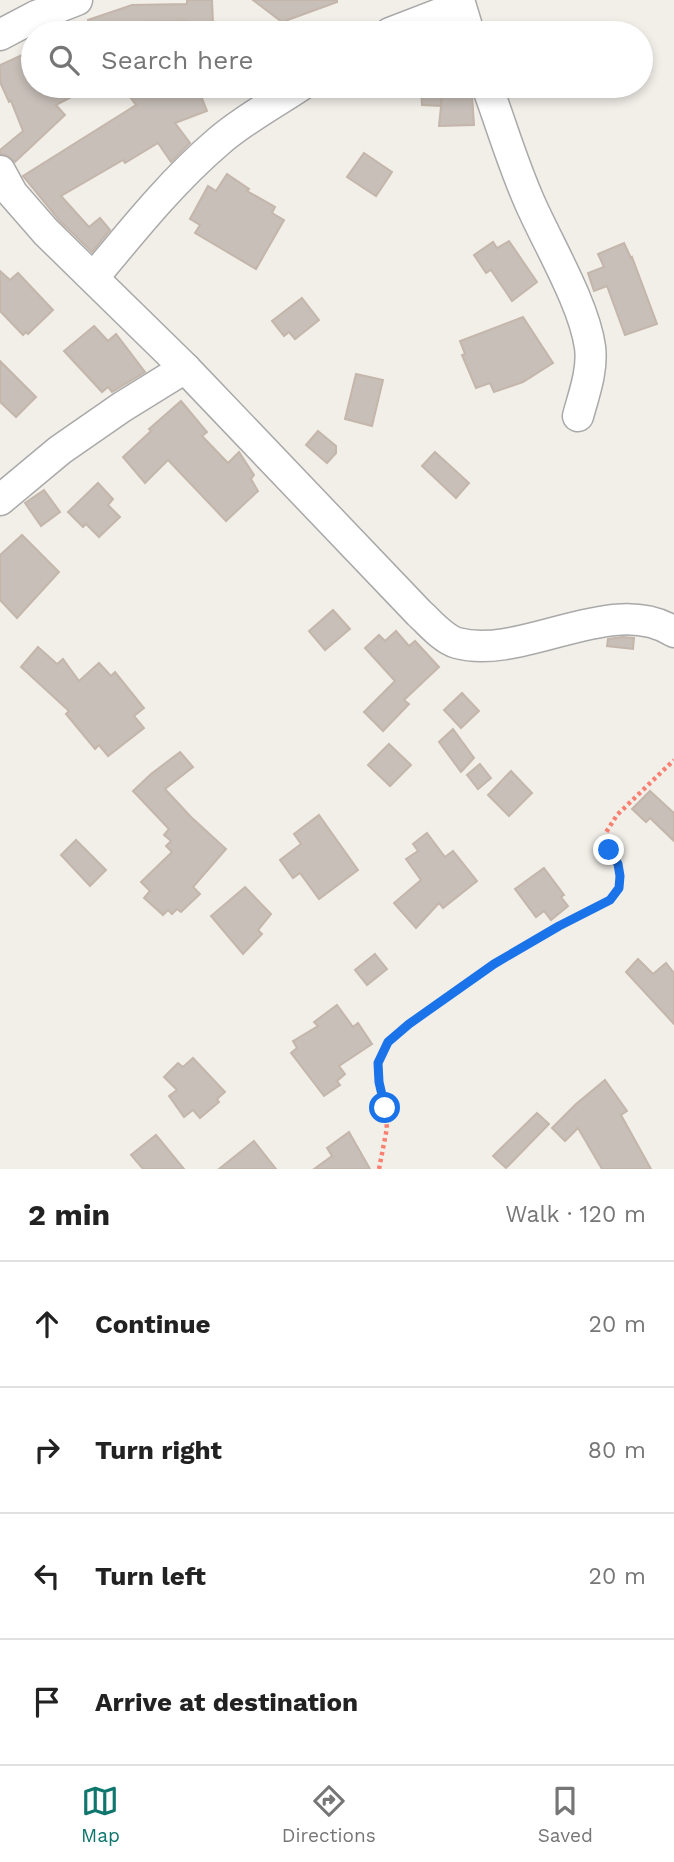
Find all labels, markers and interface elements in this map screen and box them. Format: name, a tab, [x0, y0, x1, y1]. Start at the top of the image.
search box	[21, 21, 653, 98]
icon: search	[45, 41, 83, 79]
text: Search here	[101, 45, 253, 75]
route end	[593, 834, 624, 865]
route start	[369, 1092, 400, 1123]
text: 2 min	[28, 1197, 110, 1232]
text: Walk · 120 m	[505, 1201, 646, 1228]
icon: ahead	[28, 1305, 66, 1343]
text: Continue	[95, 1309, 211, 1339]
text: 20 m	[589, 1311, 646, 1338]
icon: right	[28, 1431, 66, 1469]
text: Turn right	[95, 1435, 222, 1465]
text: 80 m	[588, 1437, 646, 1464]
icon: left	[28, 1557, 66, 1595]
text: Turn left	[95, 1561, 206, 1591]
text: 20 m	[589, 1563, 646, 1590]
icon: arrive	[28, 1683, 66, 1721]
text: Arrive at destination	[95, 1687, 358, 1717]
tab: Map	[81, 1782, 120, 1847]
tab: Directions	[282, 1782, 376, 1847]
tab: Saved	[538, 1782, 593, 1847]

